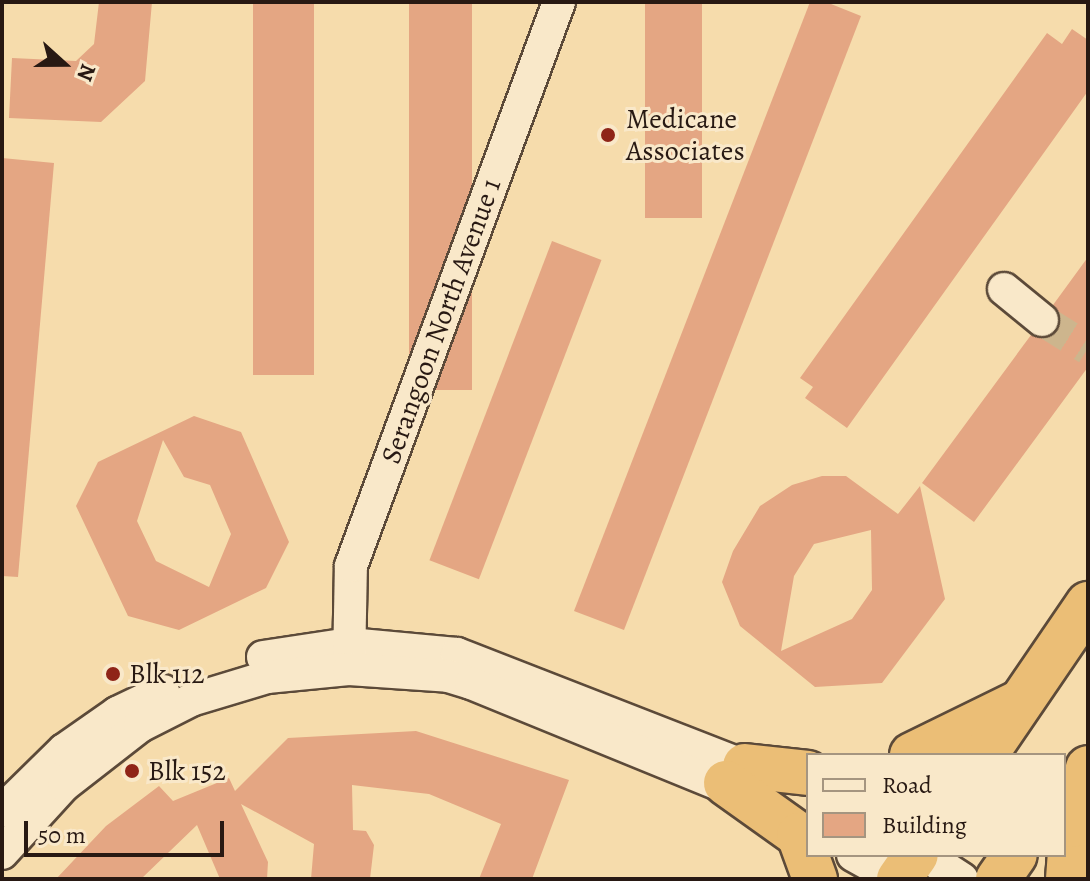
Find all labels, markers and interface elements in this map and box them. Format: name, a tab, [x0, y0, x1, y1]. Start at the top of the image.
north arrow	[24, 24, 104, 104]
text: N	[70, 60, 103, 85]
place label: Medicane Associates	[626, 102, 745, 168]
marker: Medicane Associates	[597, 124, 619, 146]
street label: Serangoon North Avenue 1	[374, 174, 508, 468]
place label: Blk 112	[129, 657, 204, 691]
marker: Blk 112	[104, 665, 122, 683]
legend	[806, 753, 1066, 857]
place label: Blk 152	[148, 754, 226, 788]
marker: Blk 152	[123, 762, 141, 780]
text: Road	[882, 769, 932, 801]
scale bar	[28, 805, 228, 855]
text: Building	[882, 809, 967, 841]
text: 50 m	[38, 819, 86, 851]

